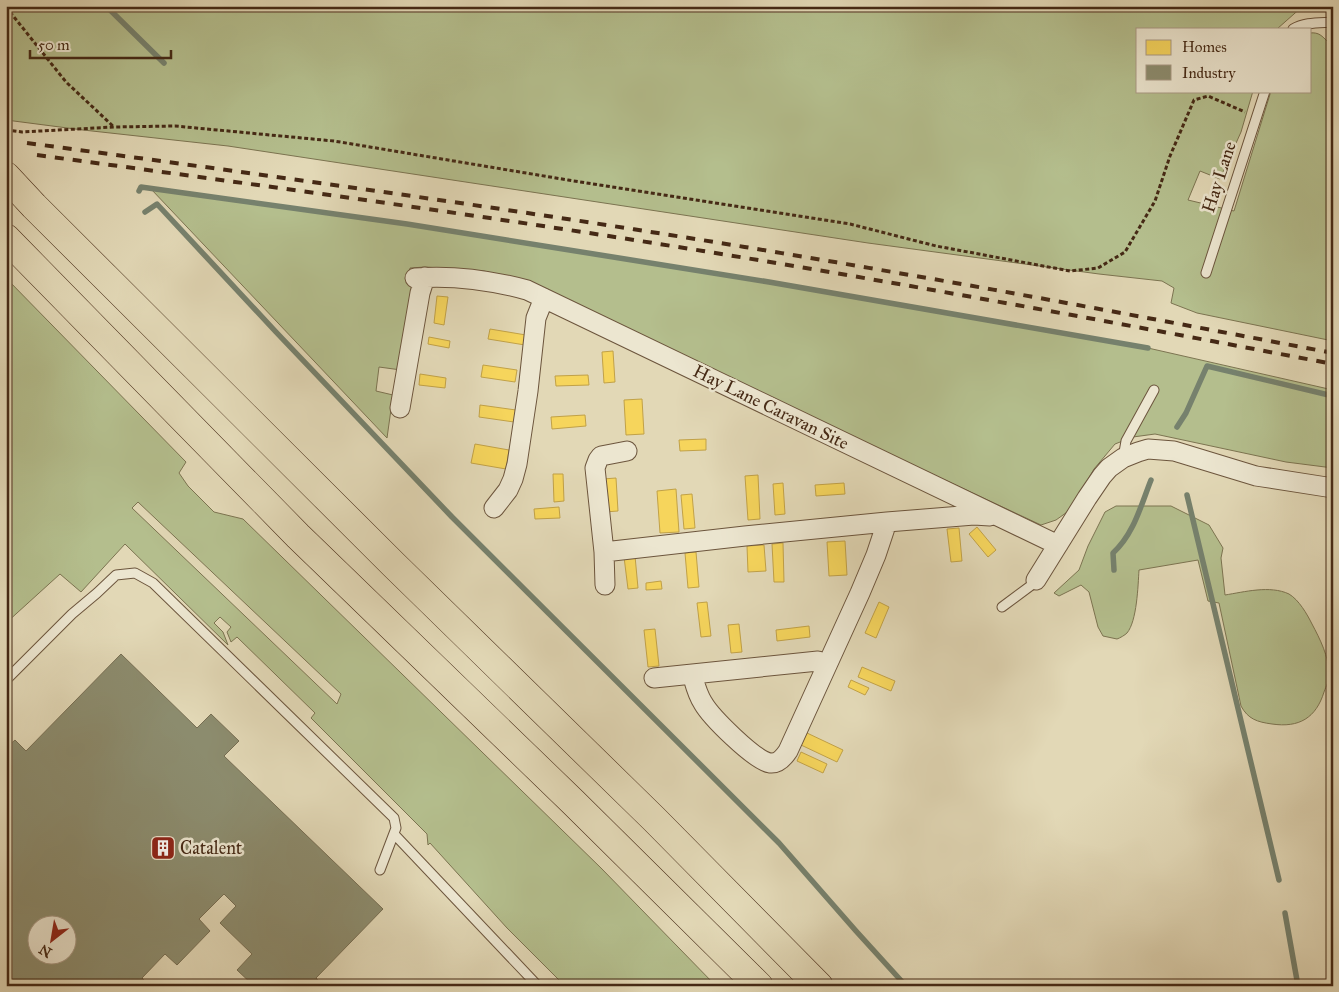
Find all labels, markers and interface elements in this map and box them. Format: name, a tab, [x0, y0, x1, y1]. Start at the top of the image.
scale bar	[30, 28, 171, 60]
legend	[1136, 28, 1312, 92]
text: 50 m	[38, 36, 70, 54]
text: Homes	[1182, 38, 1227, 56]
text: Industry	[1182, 64, 1236, 82]
street label: Hay Lane	[1197, 139, 1241, 215]
street label: Hay Lane Caravan Site	[690, 360, 852, 454]
building icon: Catalent	[150, 835, 176, 861]
place label: Catalent	[180, 837, 243, 859]
north arrow	[28, 914, 78, 964]
text: N	[36, 940, 55, 961]

